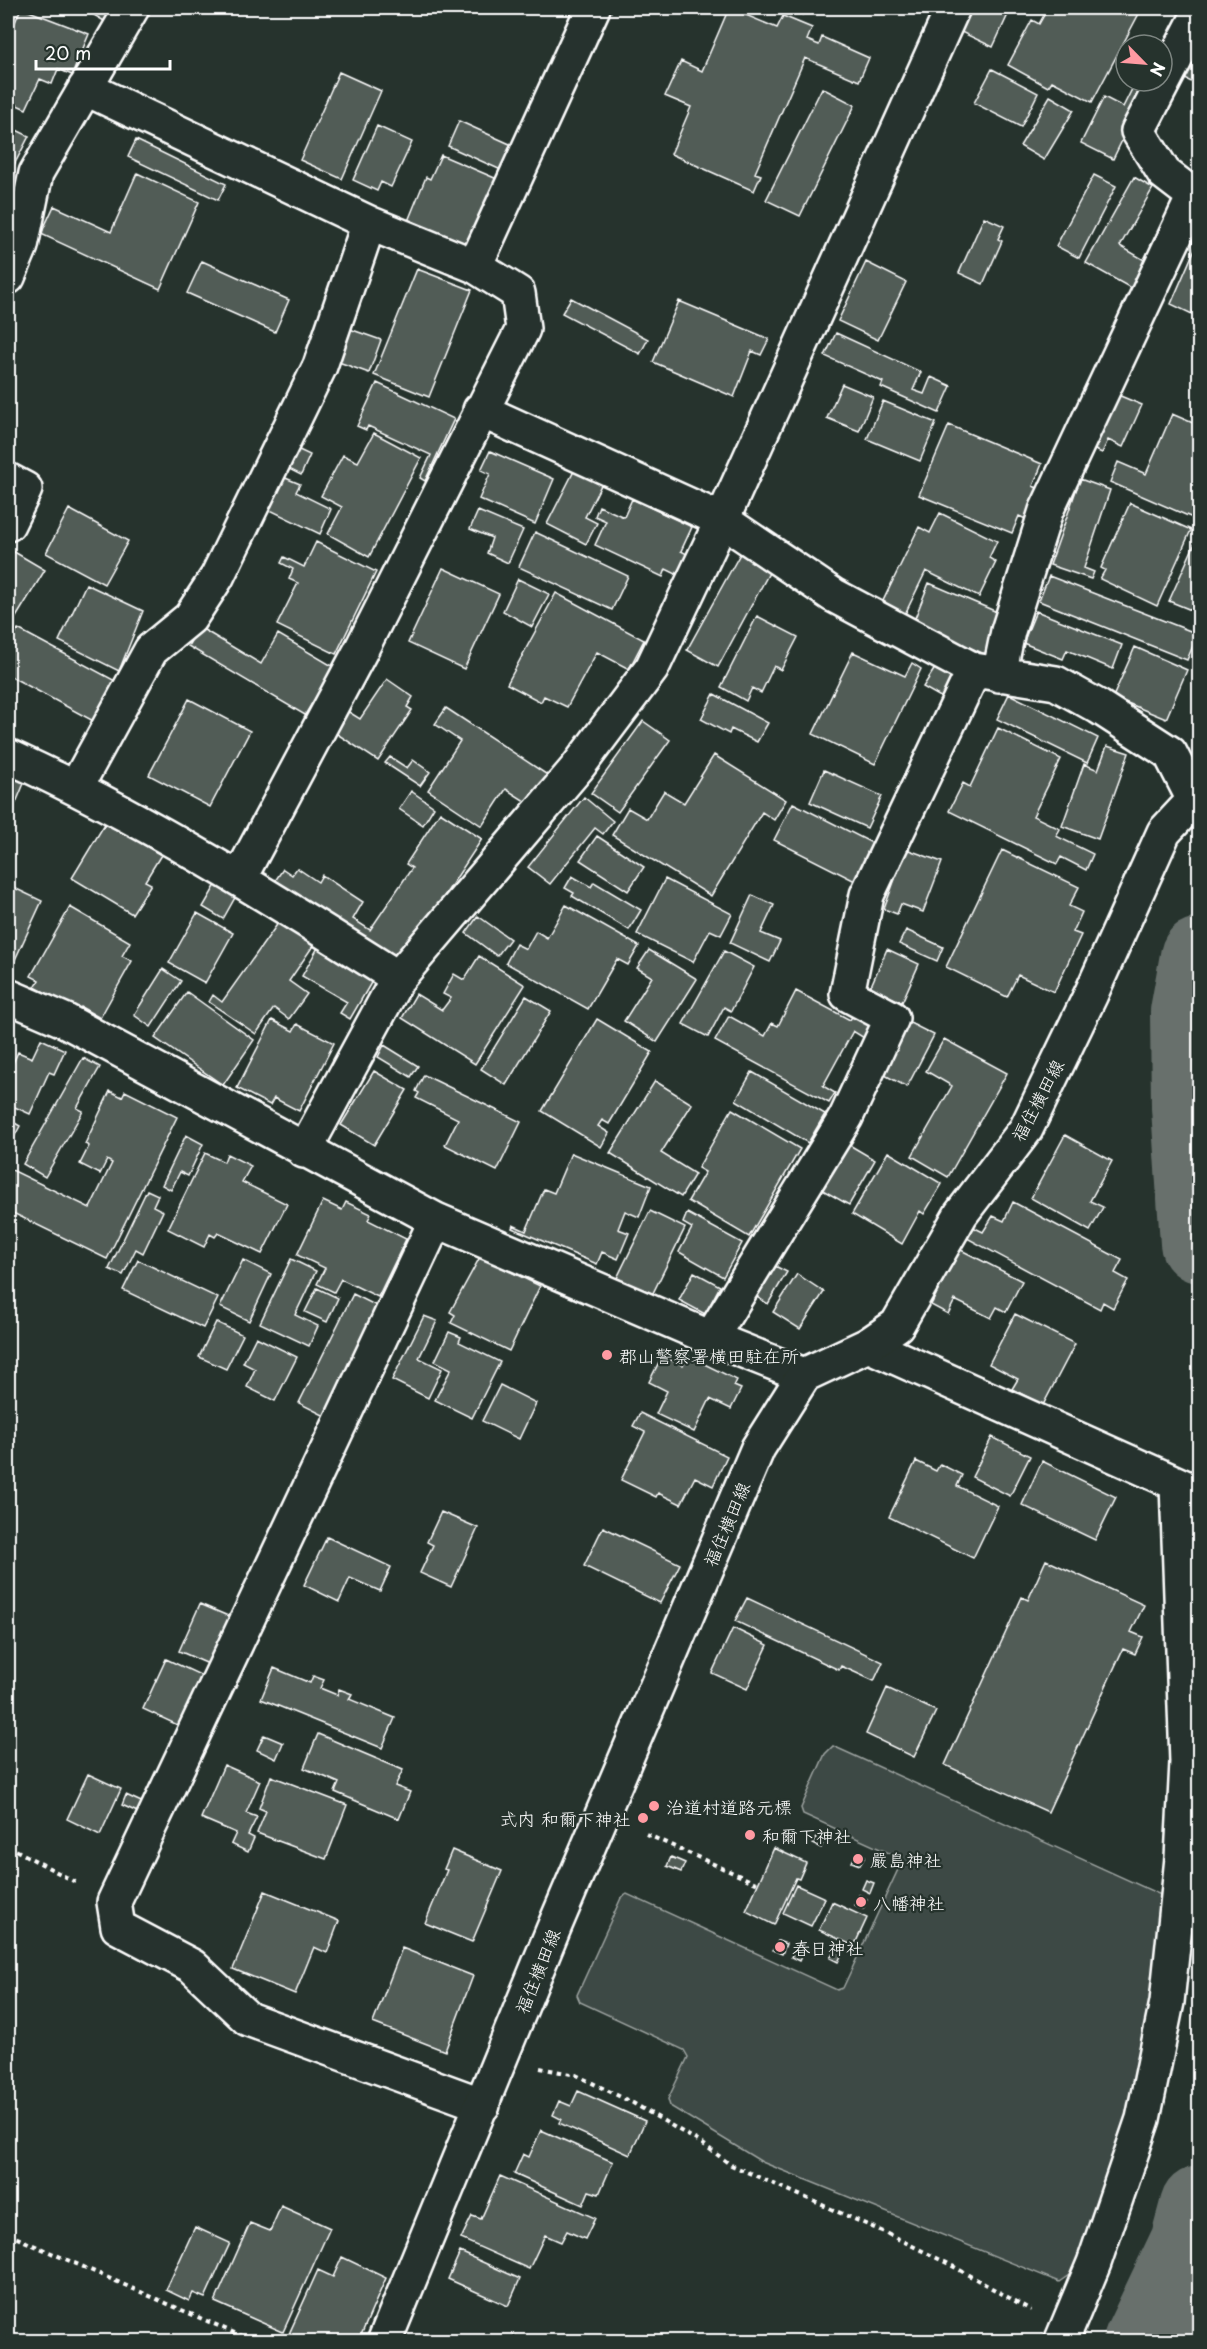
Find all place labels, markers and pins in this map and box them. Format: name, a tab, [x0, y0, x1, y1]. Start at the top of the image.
place label: 郡山警察署横田駐在所	[619, 1342, 799, 1369]
marker: 郡山警察署横田駐在所	[600, 1348, 614, 1362]
place label: 治道村道路元標	[666, 1793, 792, 1820]
marker: 治道村道路元標	[647, 1799, 661, 1813]
place label: 式内 和爾下神社	[499, 1805, 631, 1832]
marker: 式内 和爾下神社	[636, 1811, 650, 1825]
place label: 和爾下神社	[762, 1822, 852, 1849]
marker: 和爾下神社	[743, 1828, 757, 1842]
place label: 嚴島神社	[870, 1846, 942, 1873]
marker: 嚴島神社	[851, 1852, 865, 1866]
place label: 八幡神社	[873, 1889, 945, 1916]
marker: 八幡神社	[854, 1895, 868, 1909]
place label: 春日神社	[792, 1934, 864, 1961]
marker: 春日神社	[773, 1940, 787, 1954]

